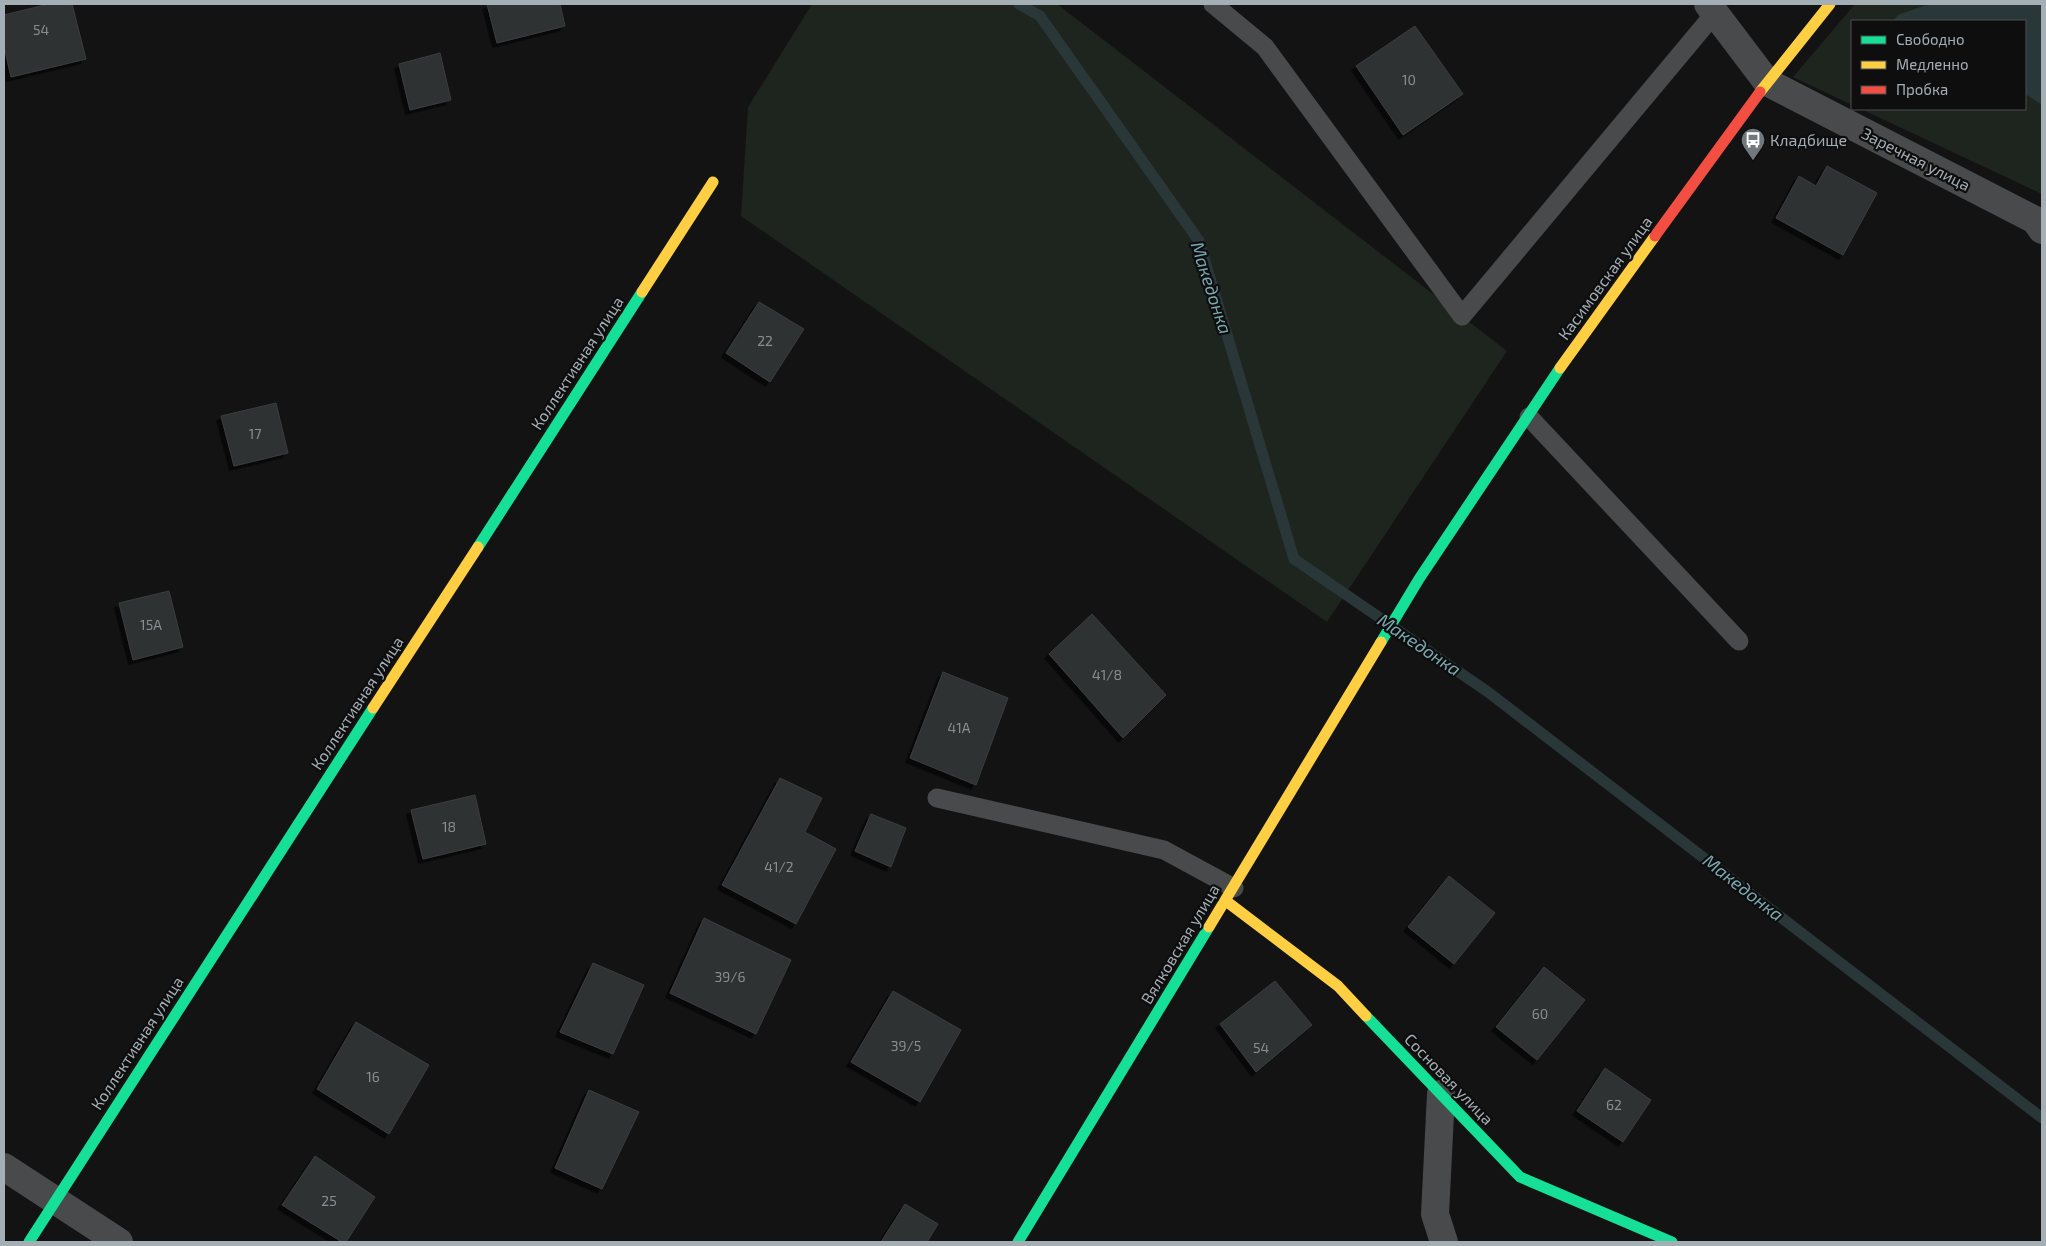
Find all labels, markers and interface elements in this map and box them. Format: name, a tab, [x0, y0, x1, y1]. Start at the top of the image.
legend	[1851, 20, 2026, 110]
house number: 54	[33, 21, 49, 38]
text: Свободно	[1896, 30, 1965, 48]
text: Медленно	[1896, 55, 1969, 73]
house number: 10	[1402, 71, 1416, 88]
text: Пробка	[1896, 80, 1948, 98]
street label: Заречная улица	[1858, 123, 1974, 195]
bus stop icon: Кладбище	[1740, 127, 1766, 161]
place label: Кладбище	[1770, 130, 1847, 149]
street label: Касимовская улица	[1553, 212, 1657, 344]
water label: Македонка	[1187, 239, 1237, 337]
street label: Коллективная улица	[526, 293, 628, 433]
house number: 22	[757, 332, 773, 349]
house number: 17	[249, 425, 261, 442]
water label: Македонка	[1374, 608, 1465, 680]
house number: 15А	[140, 616, 162, 633]
street label: Коллективная улица	[306, 633, 408, 773]
house number: 41/8	[1092, 666, 1122, 683]
house number: 41А	[948, 719, 971, 736]
house number: 18	[442, 818, 456, 835]
water label: Македонка	[1699, 849, 1788, 925]
house number: 41/2	[764, 858, 794, 875]
street label: Вялковская улица	[1136, 880, 1224, 1008]
house number: 39/6	[714, 968, 746, 985]
street label: Коллективная улица	[86, 973, 188, 1113]
house number: 60	[1532, 1005, 1548, 1022]
street label: Сосновая улица	[1400, 1029, 1498, 1129]
house number: 39/5	[891, 1037, 921, 1054]
house number: 54	[1253, 1039, 1269, 1056]
house number: 16	[366, 1068, 380, 1085]
house number: 62	[1606, 1096, 1622, 1113]
house number: 25	[321, 1192, 337, 1209]

